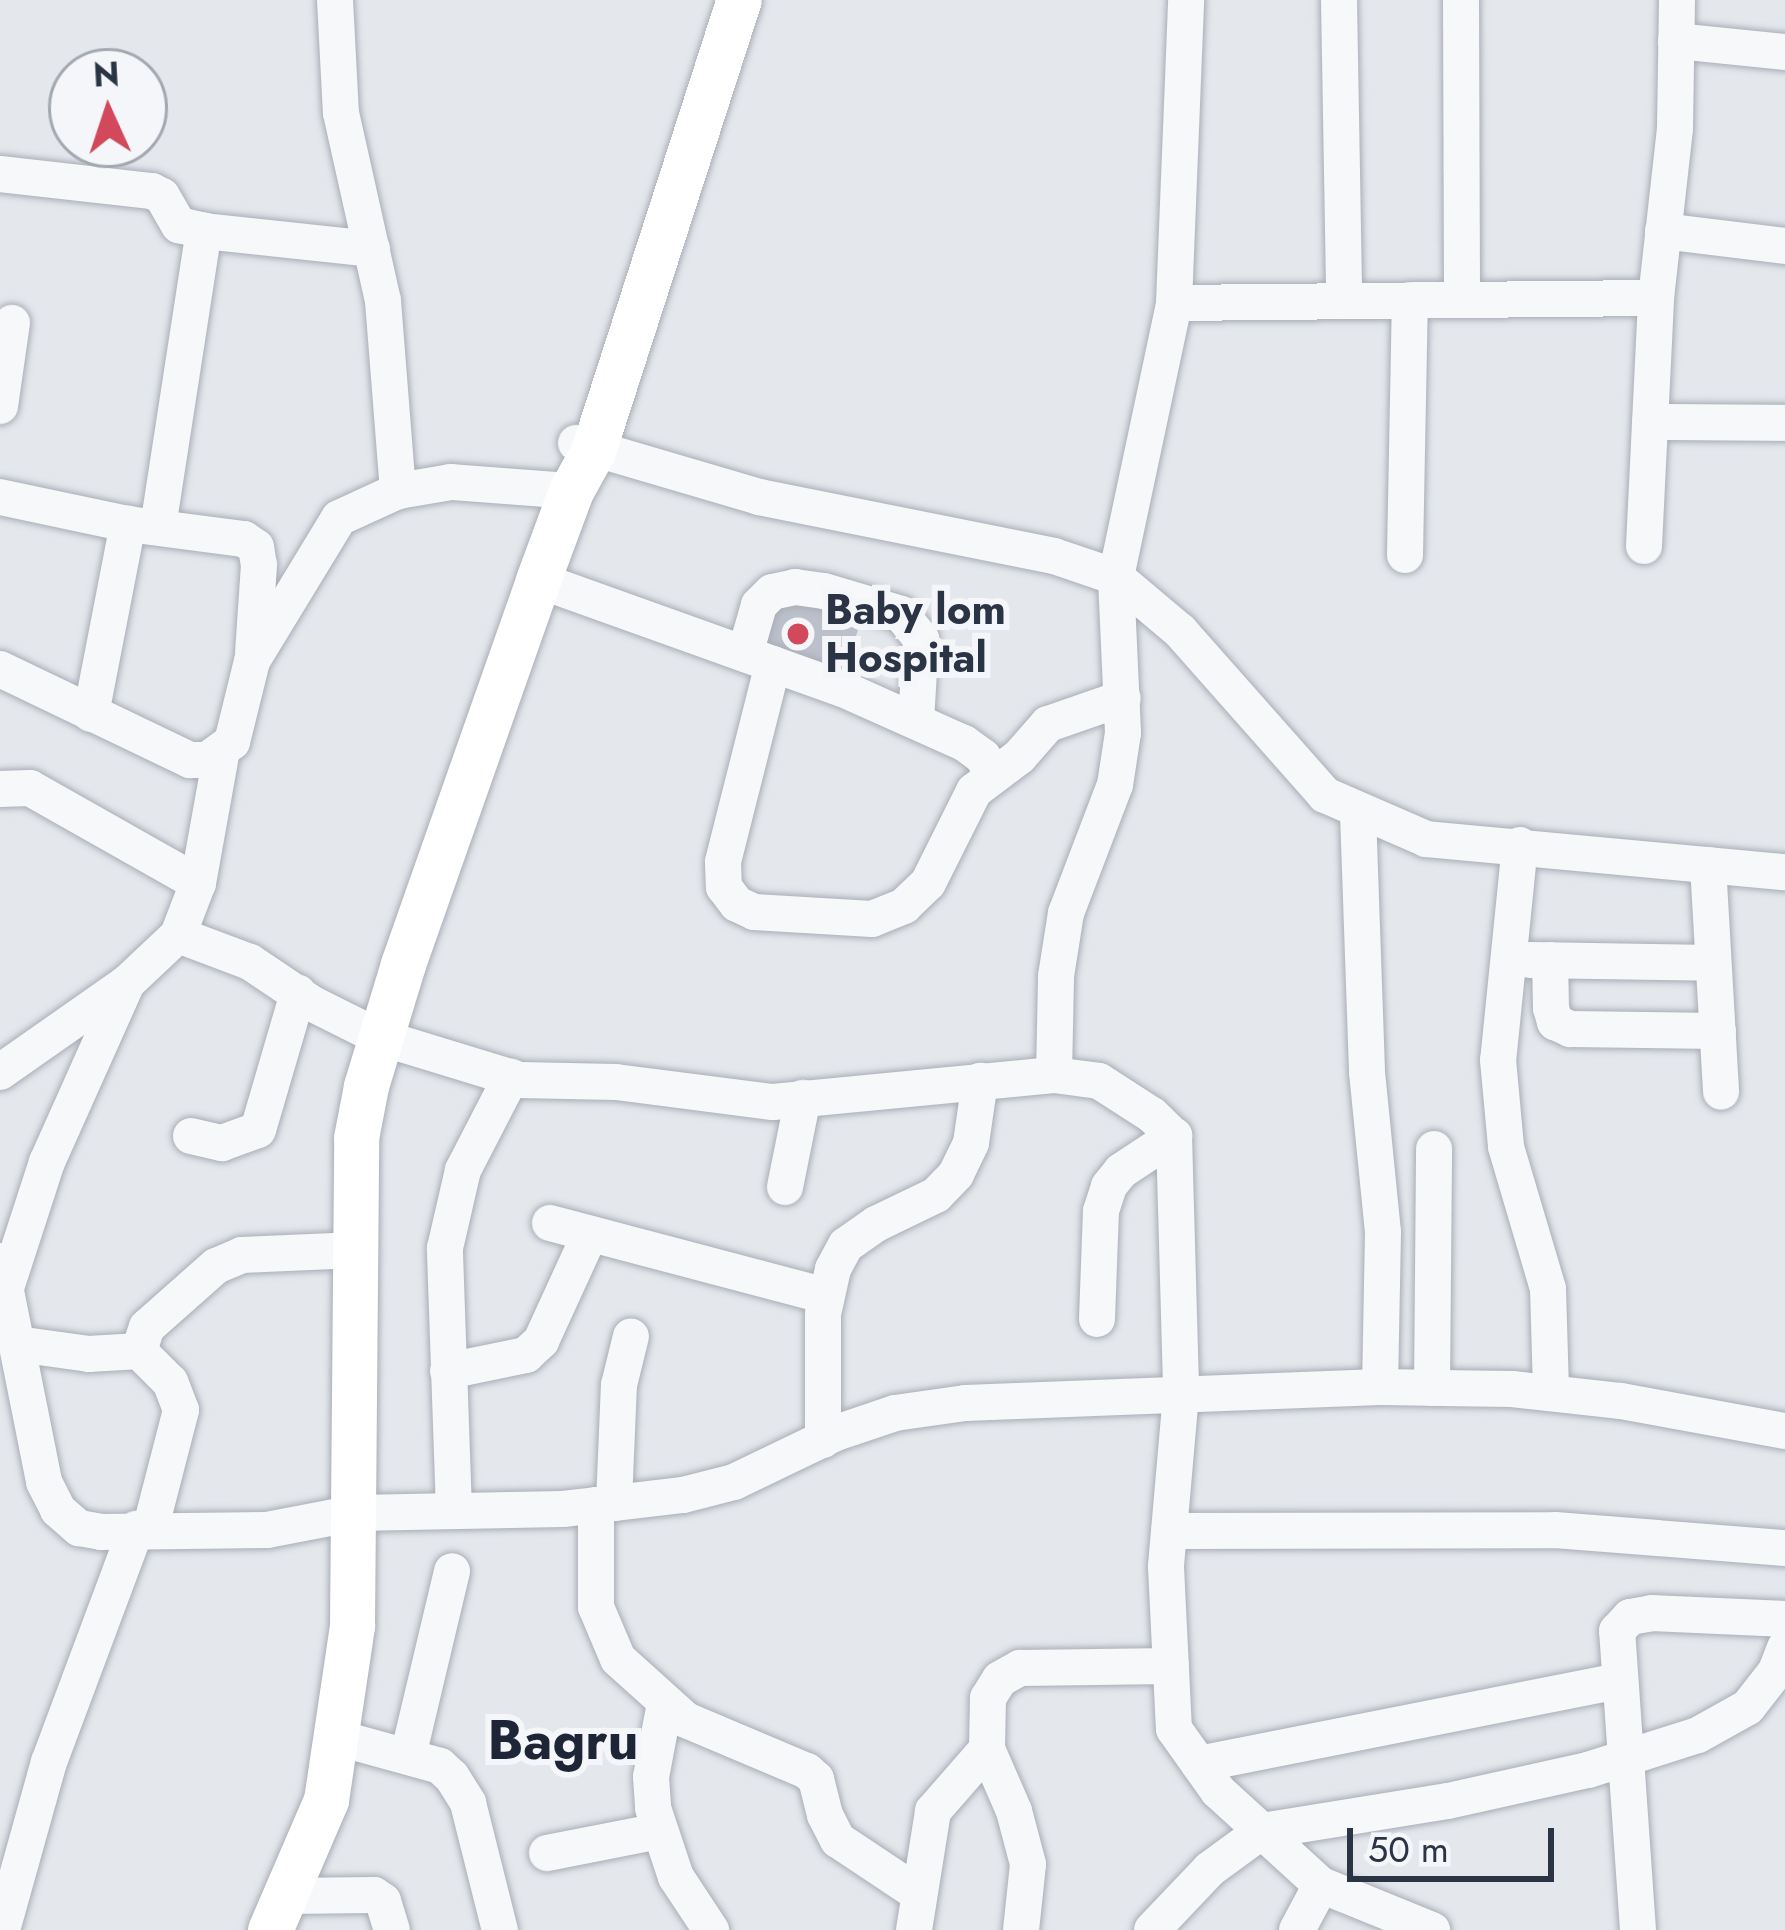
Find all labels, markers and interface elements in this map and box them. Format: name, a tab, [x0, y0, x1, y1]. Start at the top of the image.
north arrow	[48, 48, 168, 168]
text: N	[92, 50, 121, 99]
place label: Baby lom Hospital	[825, 585, 1006, 684]
marker: Baby lom Hospital	[782, 618, 814, 650]
district label: Bagru	[487, 1708, 639, 1772]
scale bar	[1353, 1804, 1560, 1878]
text: 50 m	[1368, 1823, 1449, 1875]

